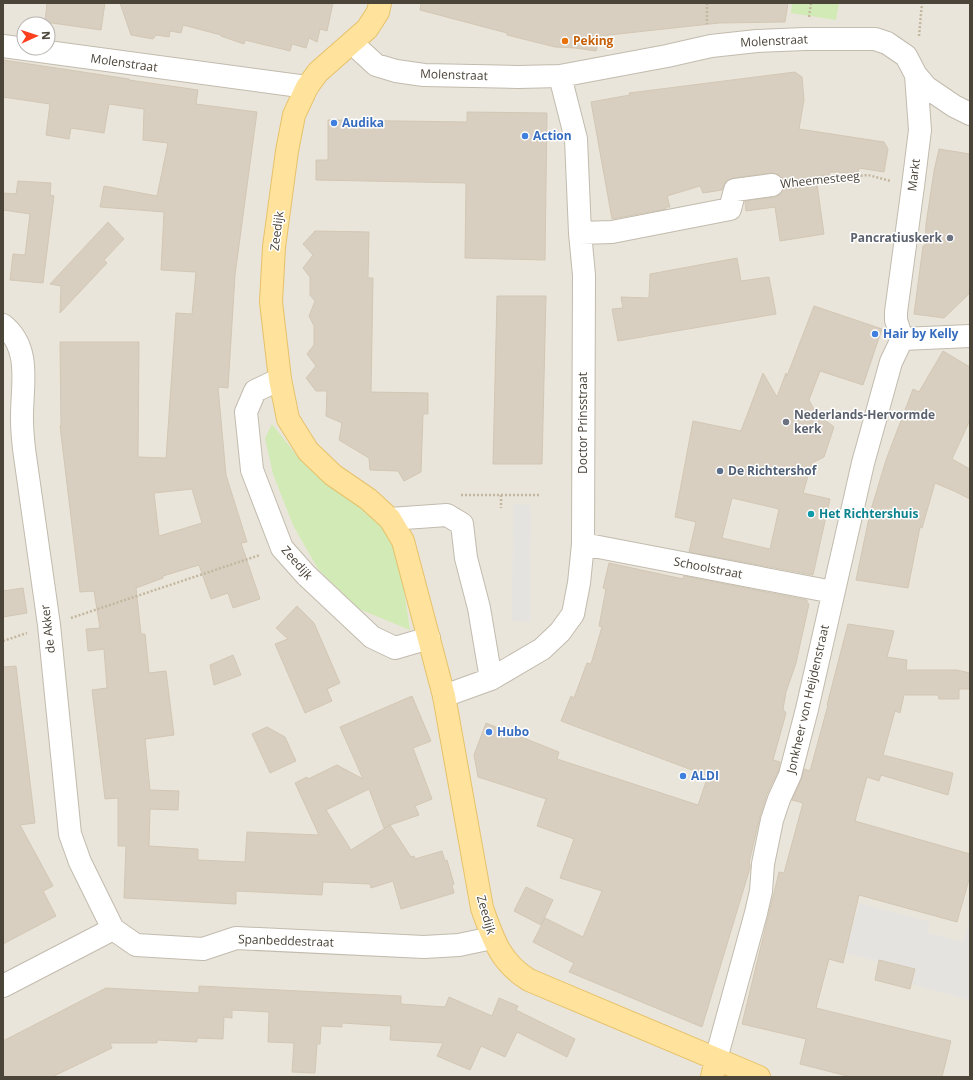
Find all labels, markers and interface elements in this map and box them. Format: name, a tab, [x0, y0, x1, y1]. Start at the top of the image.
north arrow	[16, 16, 56, 56]
street label: Molenstraat	[740, 30, 808, 51]
text: N	[39, 31, 54, 40]
place label: Peking	[573, 32, 614, 49]
marker: Peking	[560, 36, 570, 46]
street label: Molenstraat	[89, 49, 159, 76]
street label: Molenstraat	[420, 65, 488, 84]
place label: Audika	[342, 114, 384, 131]
marker: Audika	[329, 118, 339, 128]
place label: Action	[533, 127, 572, 144]
marker: Action	[520, 131, 530, 141]
street label: Markt	[903, 158, 924, 192]
street label: Wheemesteeg	[779, 167, 861, 192]
street label: Zeedijk	[266, 209, 287, 252]
place label: Pancratiuskerk	[850, 229, 943, 246]
marker: Pancratiuskerk	[945, 233, 955, 243]
place label: Hair by Kelly	[883, 325, 959, 342]
marker: Hair by Kelly	[870, 329, 880, 339]
street label: Doctor Prinsstraat	[574, 372, 591, 474]
place label: Nederlands-Hervormde kerk	[794, 406, 935, 437]
marker: Nederlands-Hervormde kerk	[781, 417, 791, 427]
place label: De Richtershof	[728, 462, 818, 479]
marker: De Richtershof	[715, 466, 725, 476]
place label: Het Richtershuis	[819, 505, 918, 522]
marker: Het Richtershuis	[806, 509, 816, 519]
street label: Zeedijk	[278, 542, 317, 584]
street label: Schoolstraat	[672, 553, 744, 583]
street label: de Akker	[36, 604, 59, 654]
street label: Jonkheer von Heijdenstraat	[782, 623, 833, 776]
place label: Hubo	[497, 723, 529, 740]
marker: Hubo	[484, 727, 494, 737]
place label: ALDI	[691, 767, 719, 784]
marker: ALDI	[678, 771, 688, 781]
street label: Zeedijk	[473, 893, 500, 937]
street label: Spanbeddestraat	[238, 930, 334, 951]

